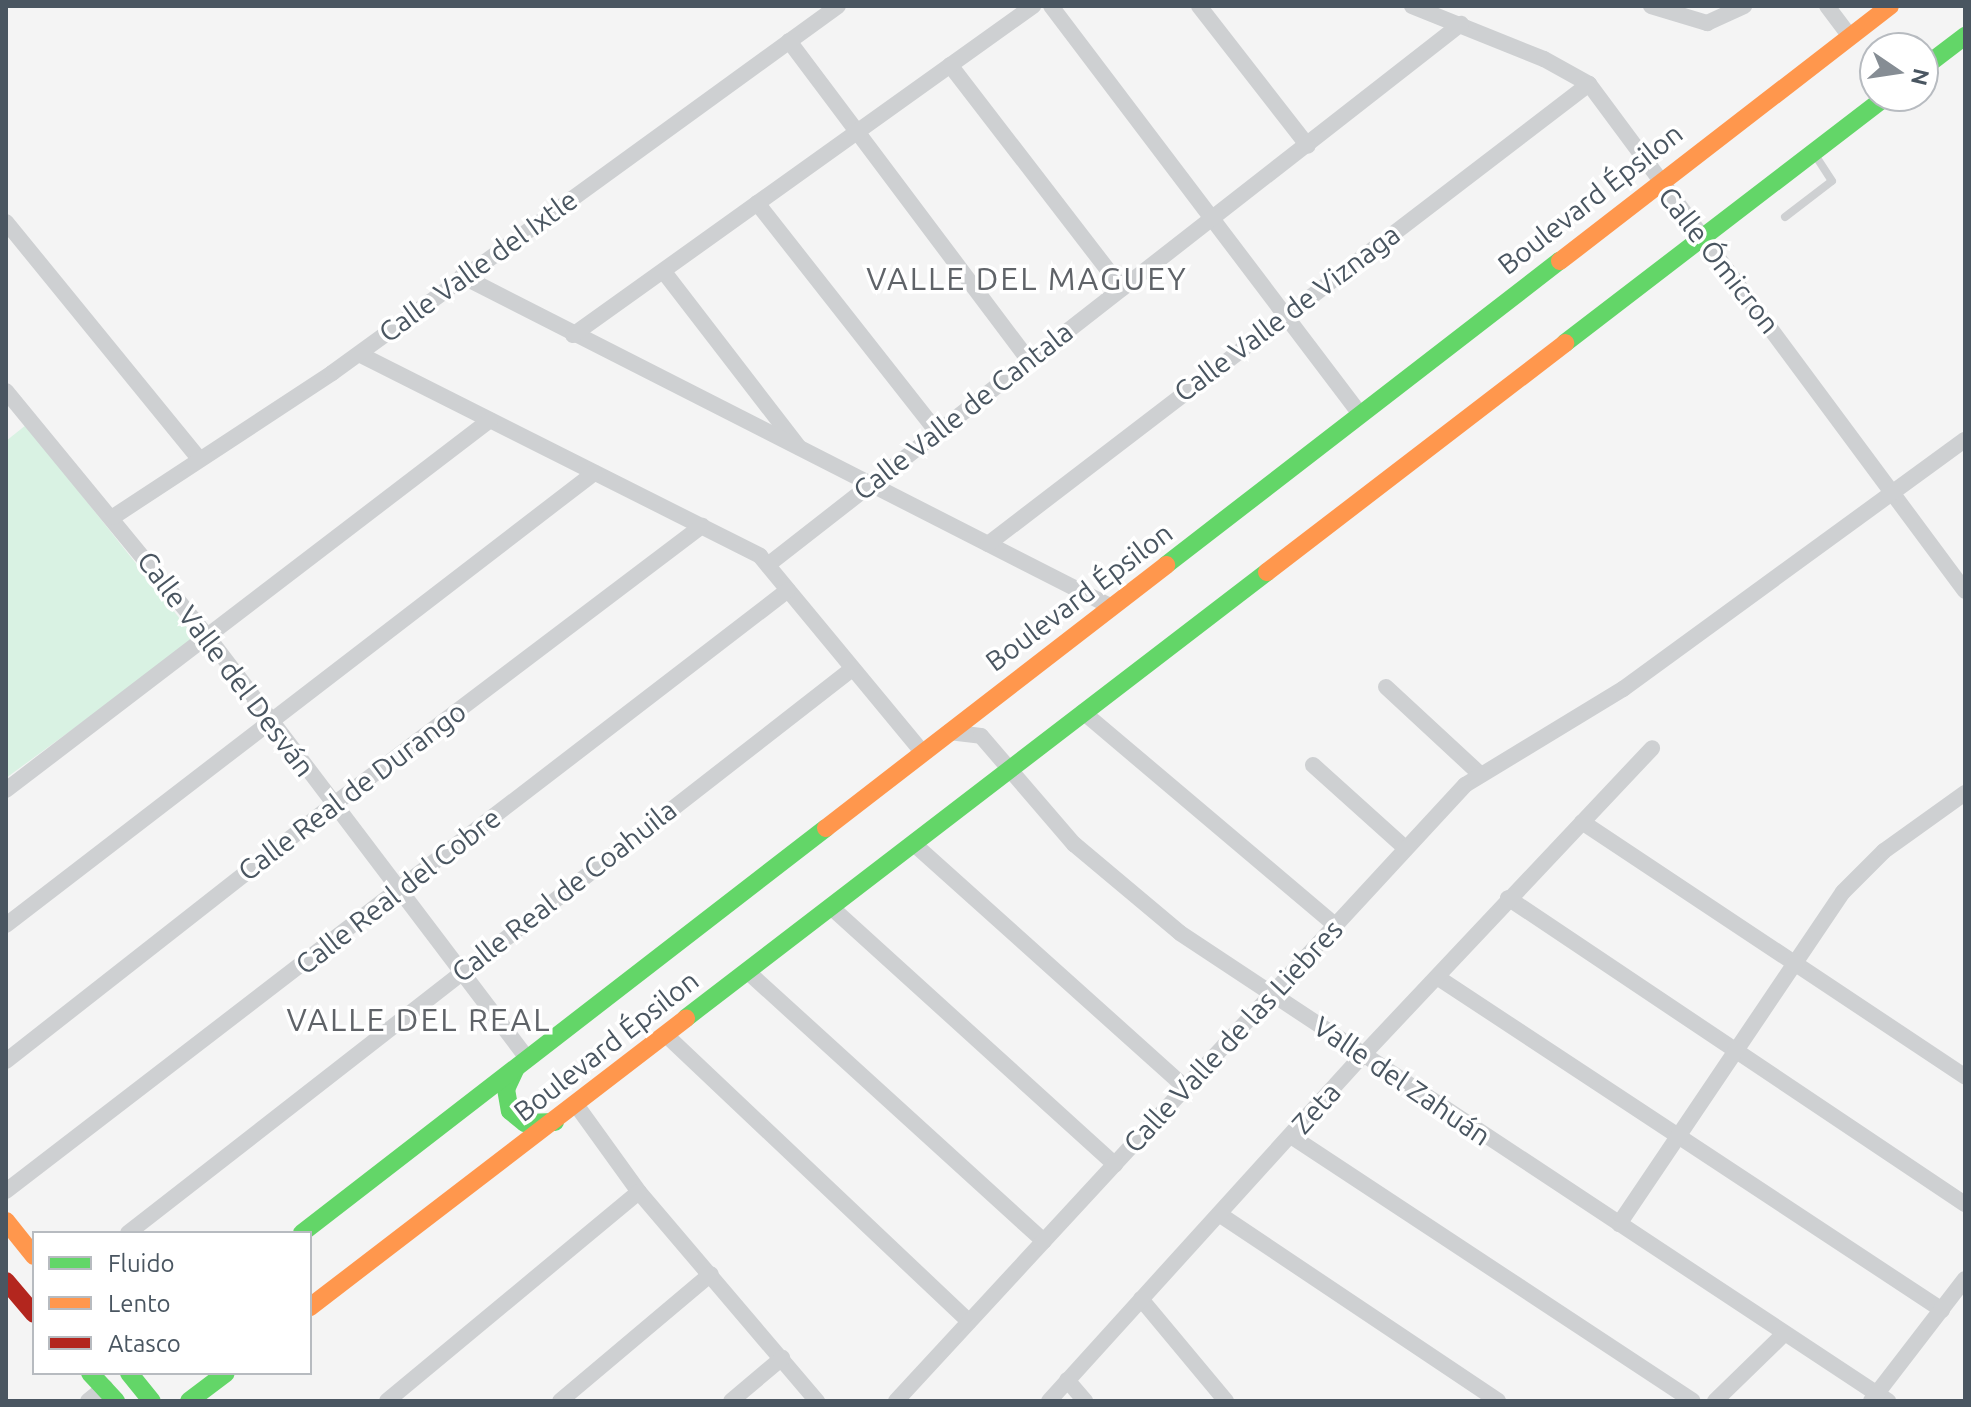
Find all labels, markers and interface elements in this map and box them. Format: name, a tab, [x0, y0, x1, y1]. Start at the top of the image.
north arrow	[1859, 32, 1939, 112]
text: N	[1907, 66, 1935, 88]
street label: Boulevard Épsilon	[1491, 116, 1689, 282]
street label: Calle Ómicron	[1651, 180, 1787, 340]
street label: Calle Valle del Ixtle	[372, 183, 584, 349]
street label: Calle Valle de Viznaga	[1168, 217, 1406, 409]
district label: VALLE DEL MAGUEY	[866, 259, 1188, 297]
street label: Calle Valle de Cantala	[847, 315, 1079, 507]
street label: Boulevard Épsilon	[979, 516, 1179, 678]
street label: Calle Valle del Desván	[130, 545, 322, 783]
street label: Calle Real de Durango	[231, 694, 473, 888]
street label: Calle Real de Coahuila	[445, 793, 683, 989]
street label: Calle Real del Cobre	[289, 801, 507, 981]
street label: Calle Valle de las Liebres	[1116, 913, 1350, 1159]
street label: Boulevard Épsilon	[507, 963, 705, 1129]
district label: VALLE DEL REAL	[287, 1000, 551, 1038]
street label: Valle del Zahuán	[1307, 1009, 1497, 1153]
street label: Zeta	[1285, 1076, 1347, 1140]
legend	[32, 1231, 312, 1375]
text: Fluido	[108, 1250, 175, 1277]
text: Lento	[108, 1290, 171, 1317]
text: Atasco	[108, 1330, 181, 1357]

